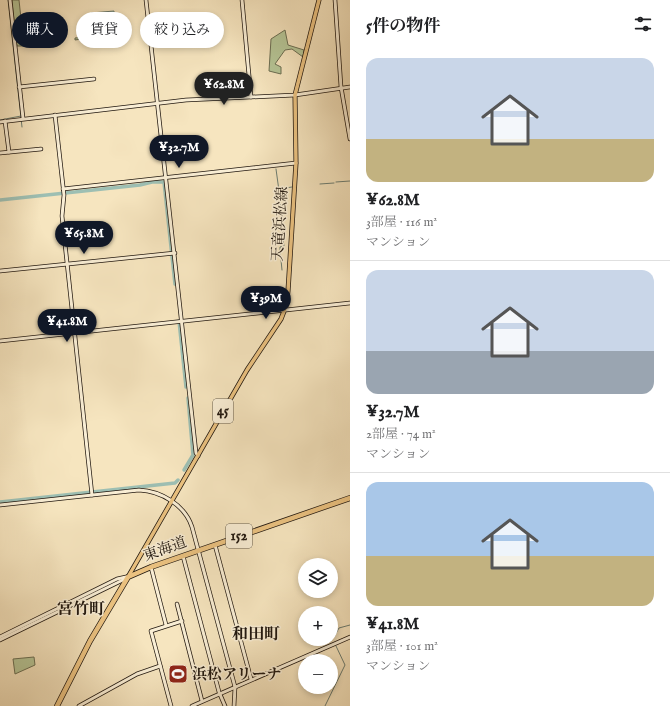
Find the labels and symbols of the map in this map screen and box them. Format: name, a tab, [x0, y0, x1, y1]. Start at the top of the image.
pin: ¥62.8M	[191, 72, 257, 106]
pin: ¥32.7M	[146, 135, 212, 169]
street label: 天竜浜松線	[268, 186, 292, 262]
pin: ¥65.8M	[51, 221, 117, 255]
pin: ¥39M	[242, 286, 290, 320]
pin: ¥41.8M	[34, 309, 100, 343]
road number: 45	[213, 399, 233, 423]
road number: 152	[226, 524, 252, 548]
street label: 東海道	[141, 532, 189, 566]
district label: 宮竹町	[57, 600, 105, 620]
district label: 和田町	[232, 625, 280, 645]
sports icon: 浜松アリーナ	[167, 663, 189, 685]
place label: 浜松アリーナ	[192, 665, 281, 684]

